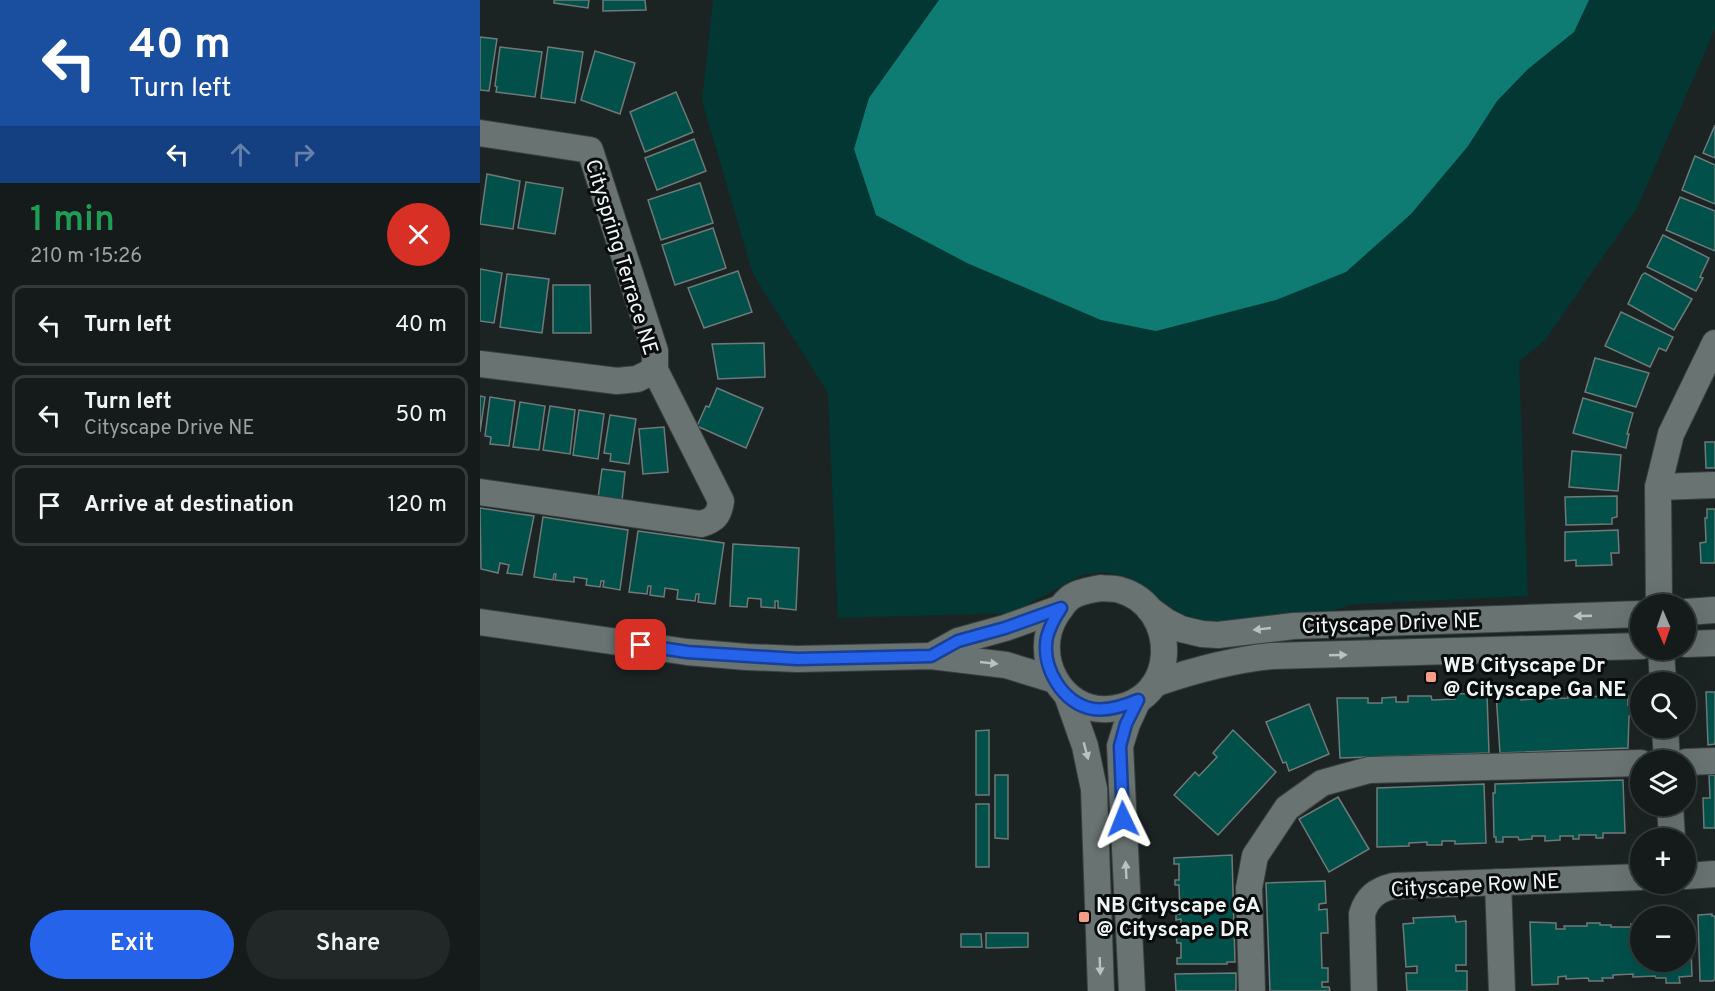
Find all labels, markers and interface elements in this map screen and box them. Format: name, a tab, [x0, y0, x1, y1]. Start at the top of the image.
text: 40 m	[129, 20, 231, 73]
icon: left	[30, 24, 108, 102]
text: Turn left	[129, 72, 231, 106]
icon: left	[161, 138, 194, 171]
icon: ahead	[224, 138, 257, 171]
icon: right	[287, 138, 320, 171]
street label: Cityspring Terrace NE	[578, 156, 663, 359]
text: 1 min	[30, 198, 115, 244]
button: close	[387, 203, 450, 266]
text: 210 m · 15:26	[30, 244, 142, 270]
icon: left	[33, 309, 66, 342]
text: Turn left	[84, 312, 172, 339]
text: 40 m	[395, 312, 447, 339]
text: Turn left	[84, 389, 172, 416]
icon: left	[33, 399, 66, 432]
text: 50 m	[395, 402, 447, 429]
text: Cityscape Drive NE	[84, 416, 254, 442]
icon: arrive	[33, 489, 66, 522]
text: Arrive at destination	[84, 492, 294, 519]
text: 120 m	[387, 492, 447, 519]
north arrow	[1630, 594, 1696, 660]
map controls	[1630, 594, 1696, 972]
street label: Cityscape Drive NE	[1301, 608, 1481, 641]
one-way arrow	[1573, 611, 1592, 620]
pin	[615, 619, 666, 670]
one-way arrow	[1252, 624, 1271, 634]
icon: arrive	[624, 628, 657, 661]
one-way arrow	[1328, 650, 1347, 659]
place label: WB Cityscape Dr @ Cityscape Ga NE	[1443, 653, 1626, 704]
one-way arrow	[980, 658, 999, 668]
marker: WB Cityscape Dr @ Cityscape Ga NE	[1424, 670, 1438, 684]
button: search	[1630, 672, 1696, 738]
one-way arrow	[1082, 741, 1092, 760]
button: layers	[1630, 750, 1696, 816]
position arrow	[1091, 787, 1155, 851]
button: +	[1630, 828, 1696, 894]
one-way arrow	[1121, 860, 1130, 879]
street label: Cityscape Row NE	[1390, 869, 1560, 904]
place label: NB Cityscape GA @ Cityscape DR	[1096, 893, 1261, 944]
button: −	[1630, 906, 1696, 972]
button: Exit	[30, 910, 234, 979]
button: Share	[246, 910, 450, 979]
marker: NB Cityscape GA @ Cityscape DR	[1077, 910, 1091, 924]
one-way arrow	[1096, 956, 1105, 975]

